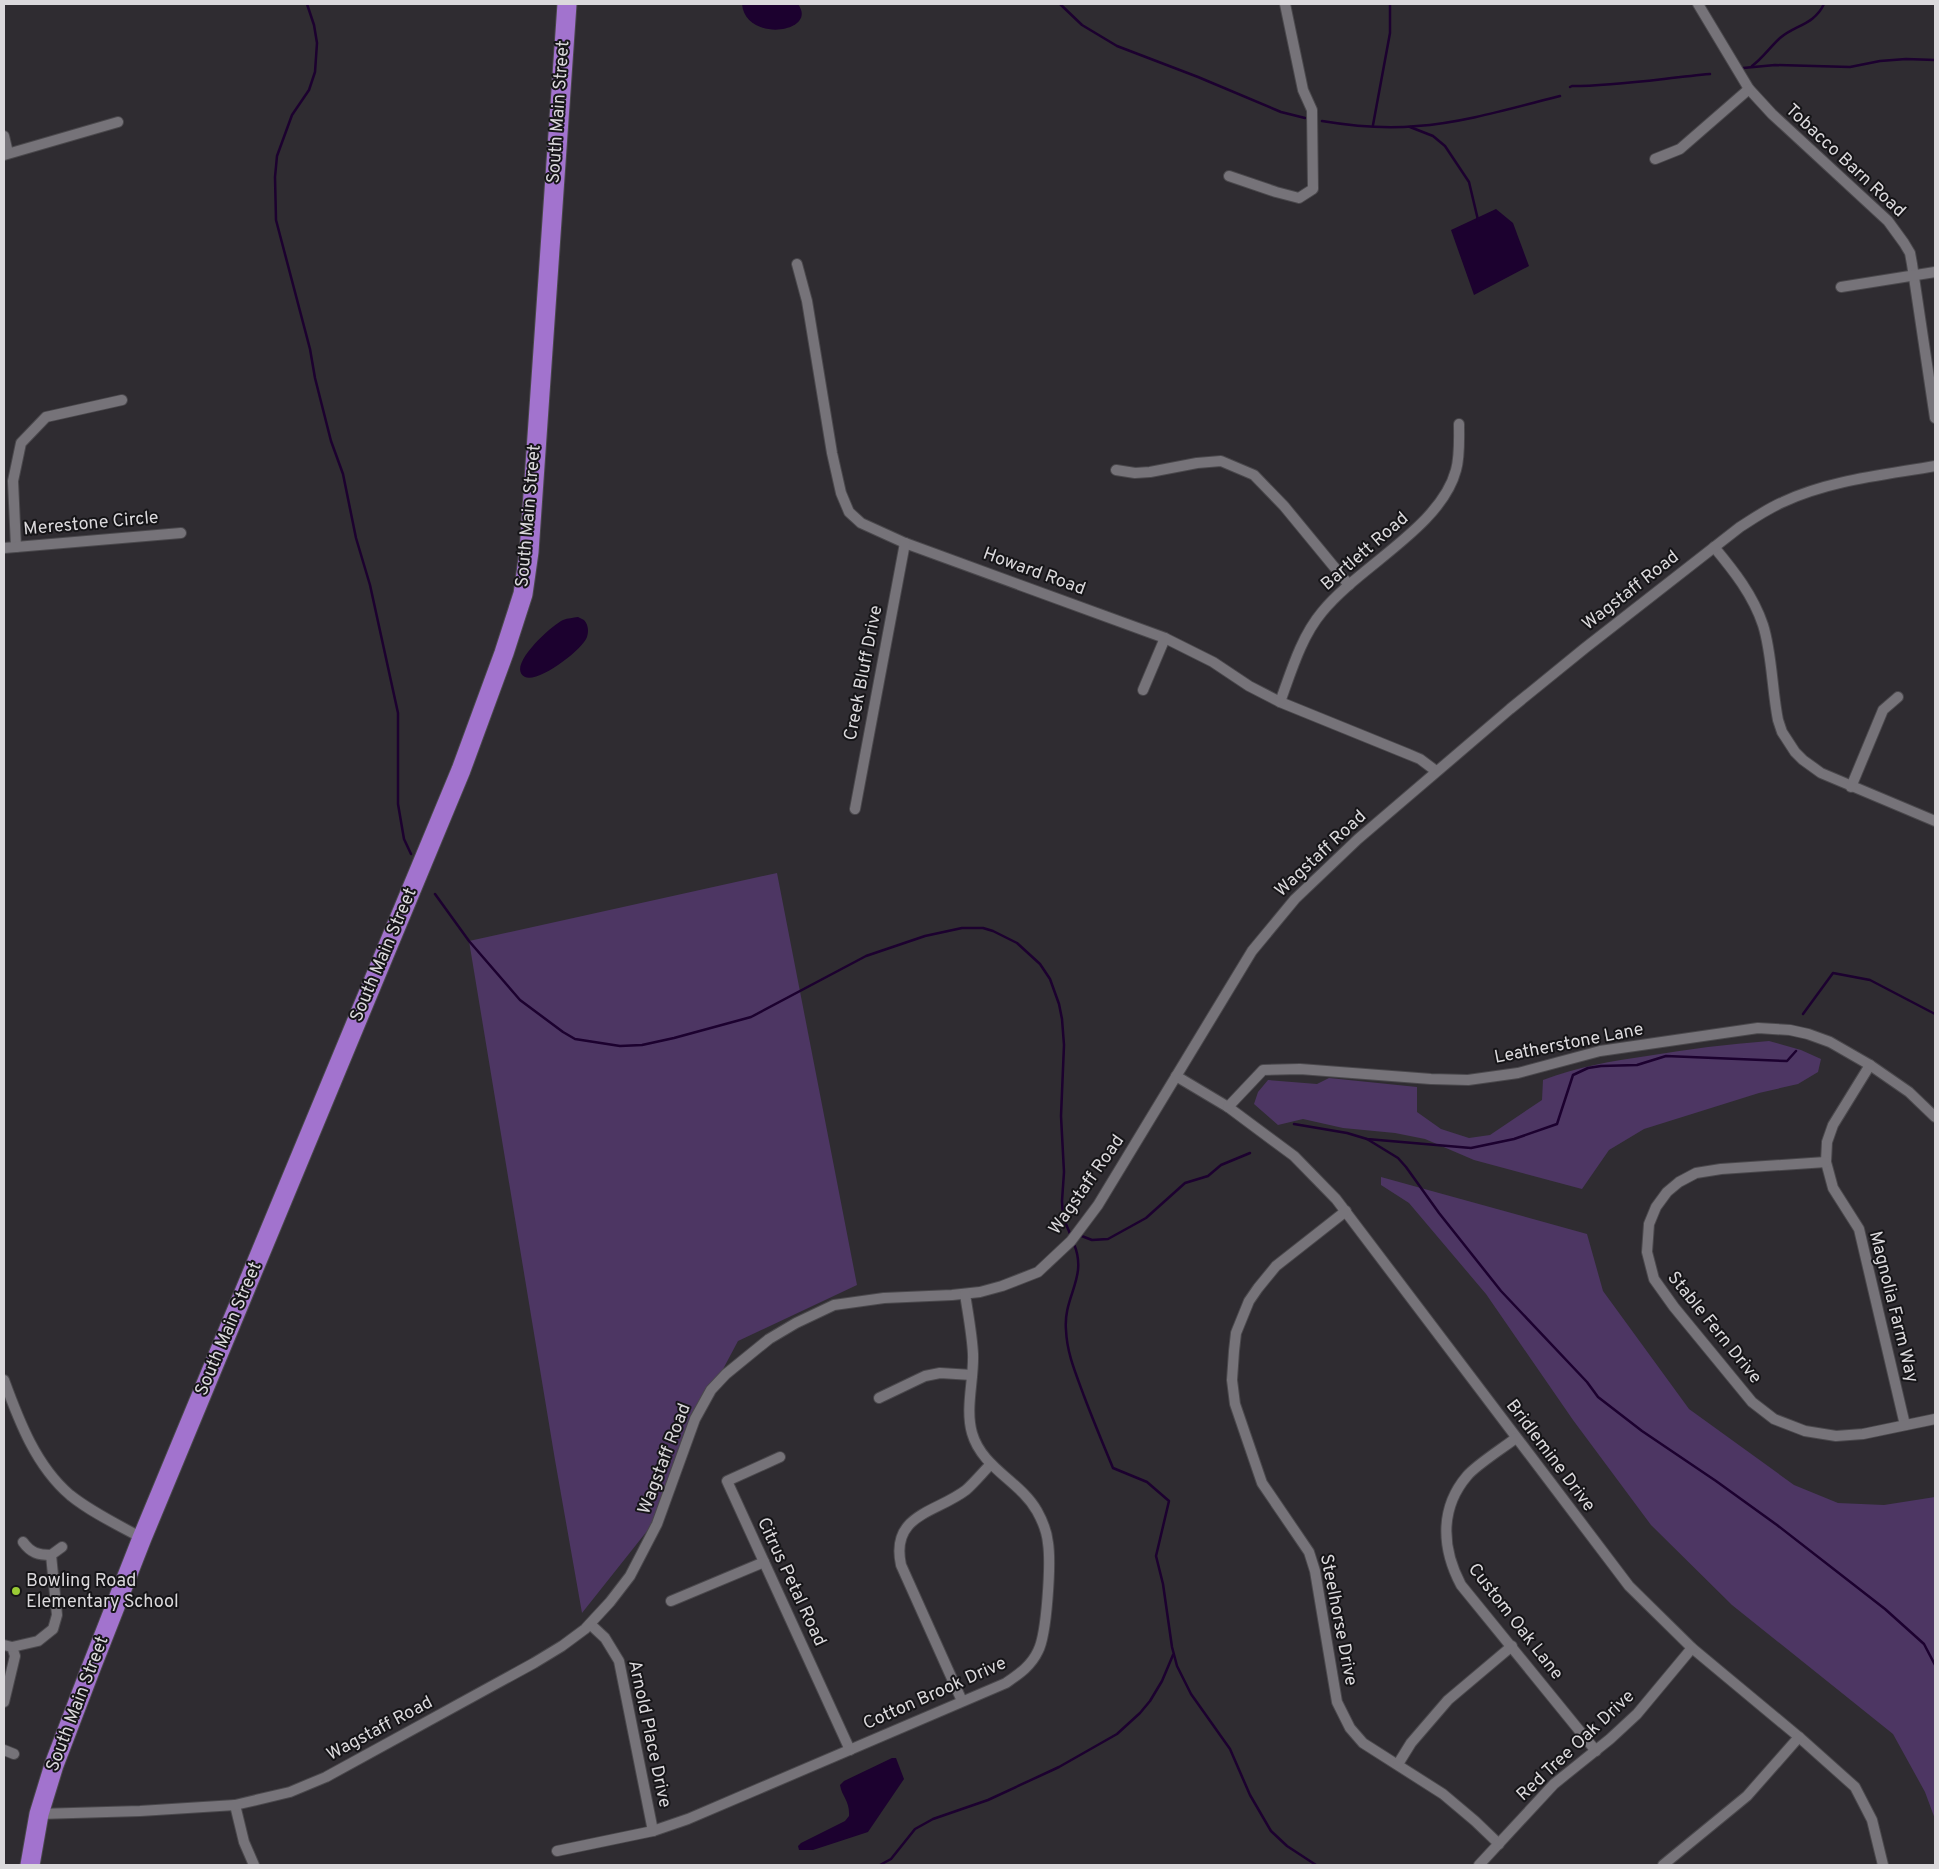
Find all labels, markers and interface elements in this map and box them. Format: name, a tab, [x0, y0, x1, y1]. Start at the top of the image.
street label: South Main Street	[543, 40, 575, 184]
street label: Tobacco Barn Road	[1780, 99, 1910, 223]
street label: South Main Street	[511, 444, 547, 588]
street label: Merestone Circle	[22, 507, 160, 541]
street label: Bartlett Road	[1316, 508, 1414, 596]
street label: Howard Road	[980, 543, 1088, 601]
street label: Wagstaff Road	[1578, 546, 1684, 636]
street label: Creek Bluff Drive	[840, 603, 888, 743]
street label: Wagstaff Road	[1270, 806, 1372, 902]
street label: South Main Street	[345, 885, 423, 1025]
street label: Leatherstone Lane	[1492, 1018, 1646, 1070]
street label: Wagstaff Road	[1044, 1131, 1130, 1239]
street label: Magnolia Farm Way	[1863, 1229, 1923, 1385]
street label: South Main Street	[190, 1259, 268, 1399]
street label: Stable Fern Drive	[1662, 1267, 1766, 1389]
street label: Bridlemine Drive	[1500, 1395, 1600, 1517]
street label: Wagstaff Road	[633, 1400, 697, 1518]
street label: Citrus Petal Road	[751, 1514, 831, 1650]
street label: Steelhorse Drive	[1314, 1552, 1362, 1688]
street label: Custom Oak Lane	[1462, 1559, 1568, 1685]
place label: Bowling Road Elementary School	[26, 1570, 179, 1614]
marker: Bowling Road Elementary School	[10, 1585, 22, 1597]
street label: South Main Street	[42, 1633, 114, 1775]
street label: Cotton Brook Drive	[860, 1652, 1010, 1736]
street label: Arnold Place Drive	[622, 1658, 676, 1810]
street label: Red Tree Oak Drive	[1512, 1685, 1640, 1807]
street label: Wagstaff Road	[323, 1691, 437, 1767]

